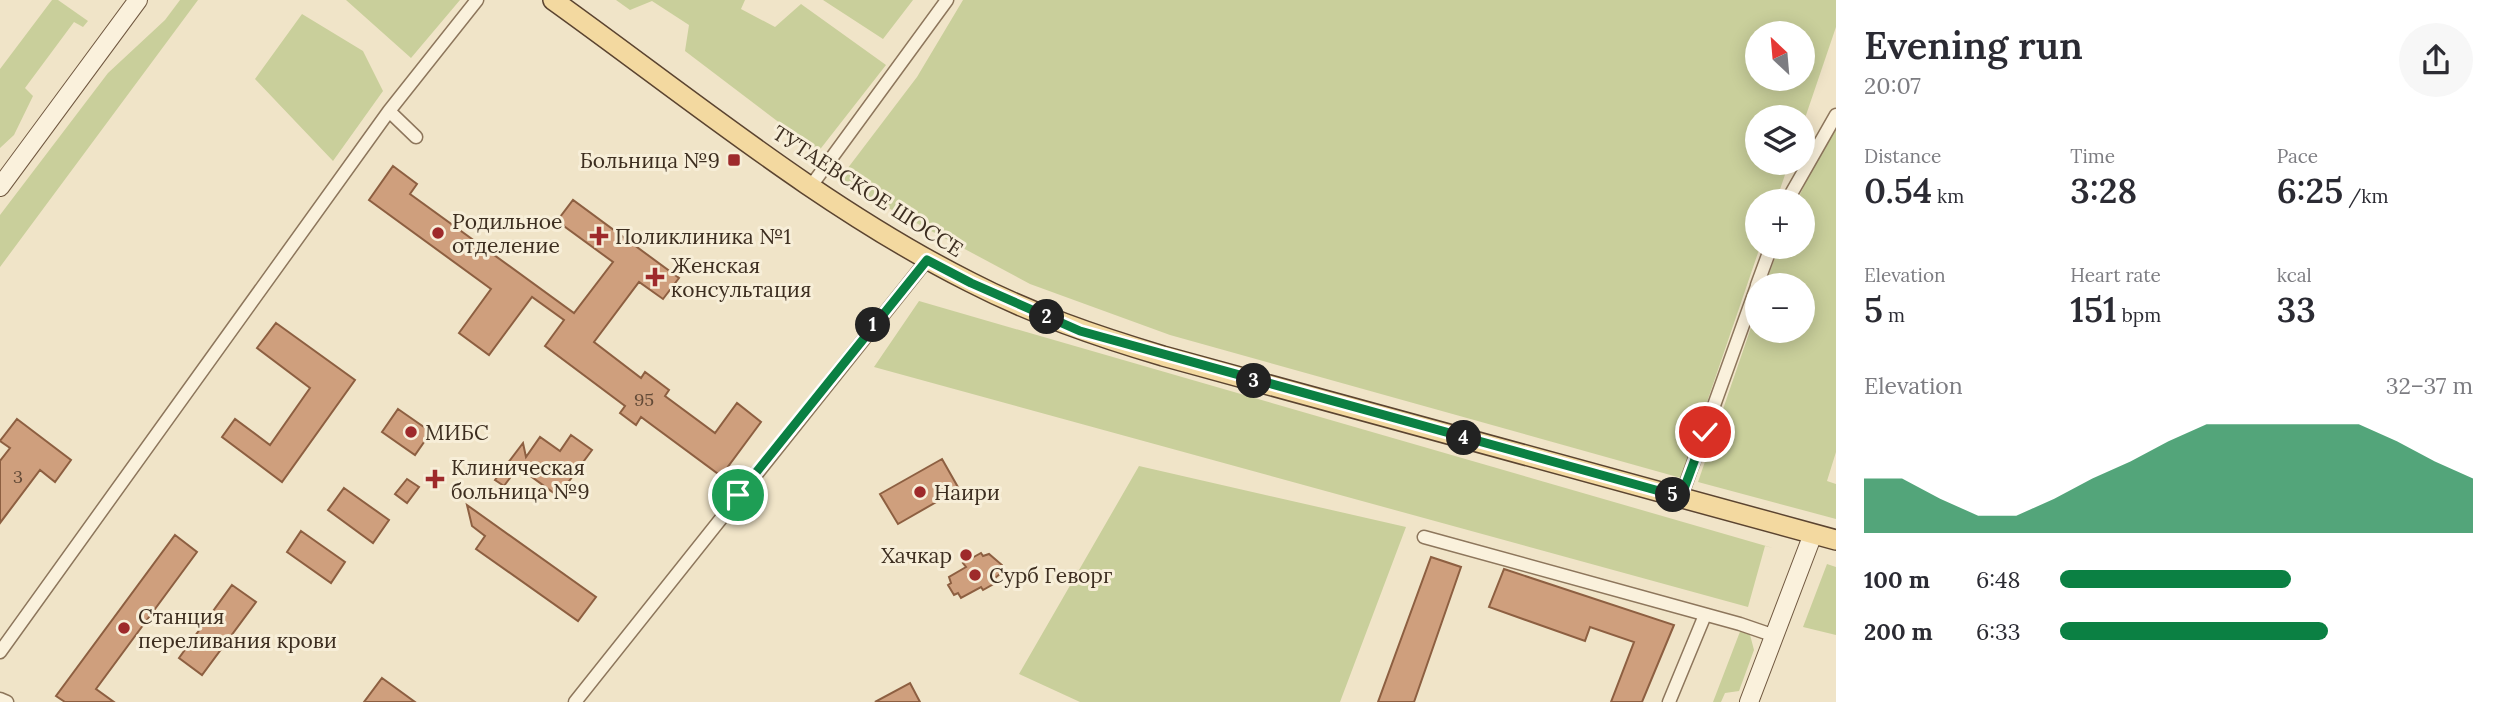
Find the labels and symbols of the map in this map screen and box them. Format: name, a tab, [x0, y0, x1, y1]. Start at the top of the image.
north arrow	[1745, 21, 1815, 91]
street label: ТУТАЕВСКОЕ ШОССЕ	[768, 119, 968, 263]
place label: Больница №9	[580, 147, 720, 174]
marker: Больница №9	[726, 152, 742, 168]
place label: Родильное отделение	[452, 208, 562, 259]
place label: Поликлиника №1	[615, 223, 791, 250]
marker: Родильное отделение	[430, 225, 446, 241]
marker: Поликлиника №1	[589, 226, 609, 246]
place label: Женская консультация	[671, 252, 811, 303]
marker: Женская консультация	[645, 267, 665, 287]
pin: 2	[1030, 300, 1064, 334]
pin: 1	[856, 308, 890, 342]
pin: 3	[1236, 364, 1272, 398]
house number: 95	[634, 388, 654, 411]
pin	[1675, 402, 1735, 462]
place label: МИБС	[425, 419, 489, 446]
pin: 4	[1446, 420, 1482, 456]
marker: МИБС	[403, 424, 419, 440]
place label: Клиническая больница №9	[451, 454, 590, 505]
house number: 3	[13, 465, 23, 488]
pin	[708, 465, 768, 525]
marker: Клиническая больница №9	[425, 469, 445, 489]
pin: 5	[1656, 477, 1690, 512]
place label: Наири	[934, 479, 1000, 506]
marker: Наири	[912, 484, 928, 500]
place label: Хачкар	[881, 542, 952, 569]
marker: Хачкар	[958, 547, 974, 563]
place label: Сурб Геворг	[989, 562, 1112, 589]
marker: Сурб Геворг	[967, 567, 983, 583]
place label: Станция переливания крови	[138, 603, 337, 654]
marker: Станция переливания крови	[116, 620, 132, 636]

